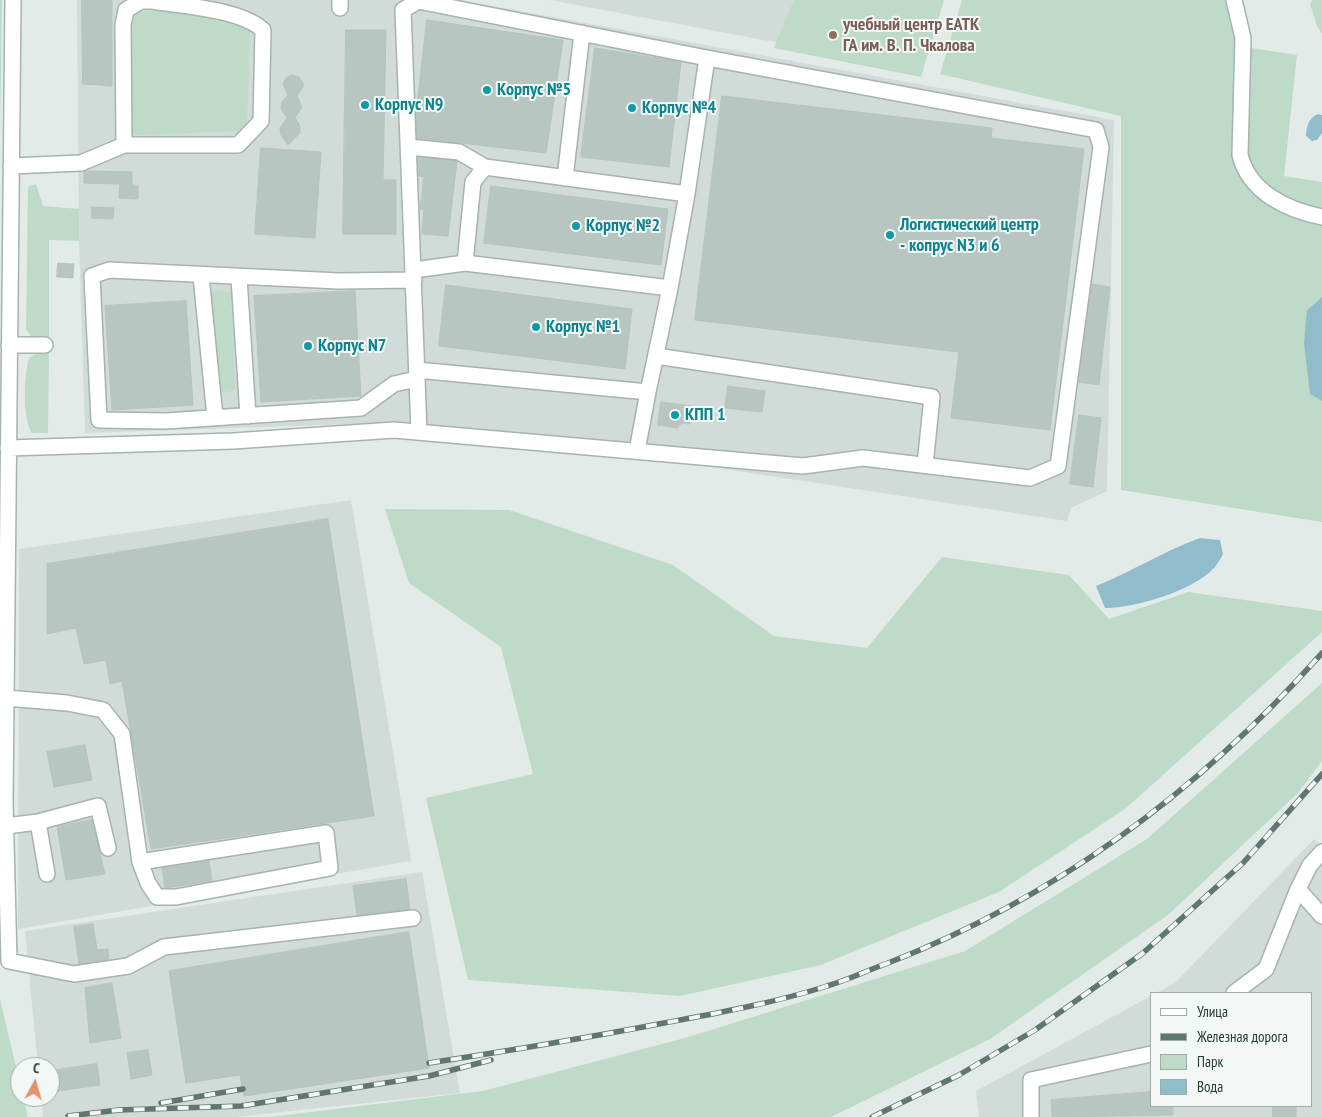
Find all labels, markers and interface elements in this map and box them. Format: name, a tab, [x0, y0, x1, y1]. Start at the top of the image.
place label: учебный центр ЕАТК ГА им. В. П. Чкалова	[843, 14, 979, 56]
marker: учебный центр ЕАТК ГА им. В. П. Чкалова	[827, 29, 839, 41]
place label: Корпус №5	[497, 79, 571, 101]
marker: Корпус №5	[481, 84, 493, 96]
place label: Корпус N9	[375, 94, 443, 116]
place label: Корпус №4	[642, 97, 716, 119]
marker: Корпус N9	[359, 99, 371, 111]
marker: Корпус №4	[626, 102, 638, 114]
place label: Логистический центр - копрус N3 и 6	[900, 214, 1039, 256]
place label: Корпус №2	[586, 215, 660, 237]
marker: Корпус №2	[570, 220, 582, 232]
marker: Логистический центр - копрус N3 и 6	[884, 229, 896, 241]
place label: Корпус №1	[546, 316, 620, 338]
marker: Корпус №1	[530, 321, 542, 333]
place label: Корпус N7	[318, 335, 386, 357]
marker: Корпус N7	[302, 340, 314, 352]
place label: КПП 1	[685, 404, 725, 426]
marker: КПП 1	[669, 409, 681, 421]
legend	[1150, 992, 1312, 1107]
text: Улица	[1197, 1002, 1228, 1021]
text: Железная дорога	[1197, 1027, 1288, 1046]
text: Парк	[1197, 1052, 1223, 1071]
north arrow	[10, 1057, 60, 1107]
text: С	[32, 1059, 41, 1077]
text: Вода	[1197, 1077, 1223, 1096]

